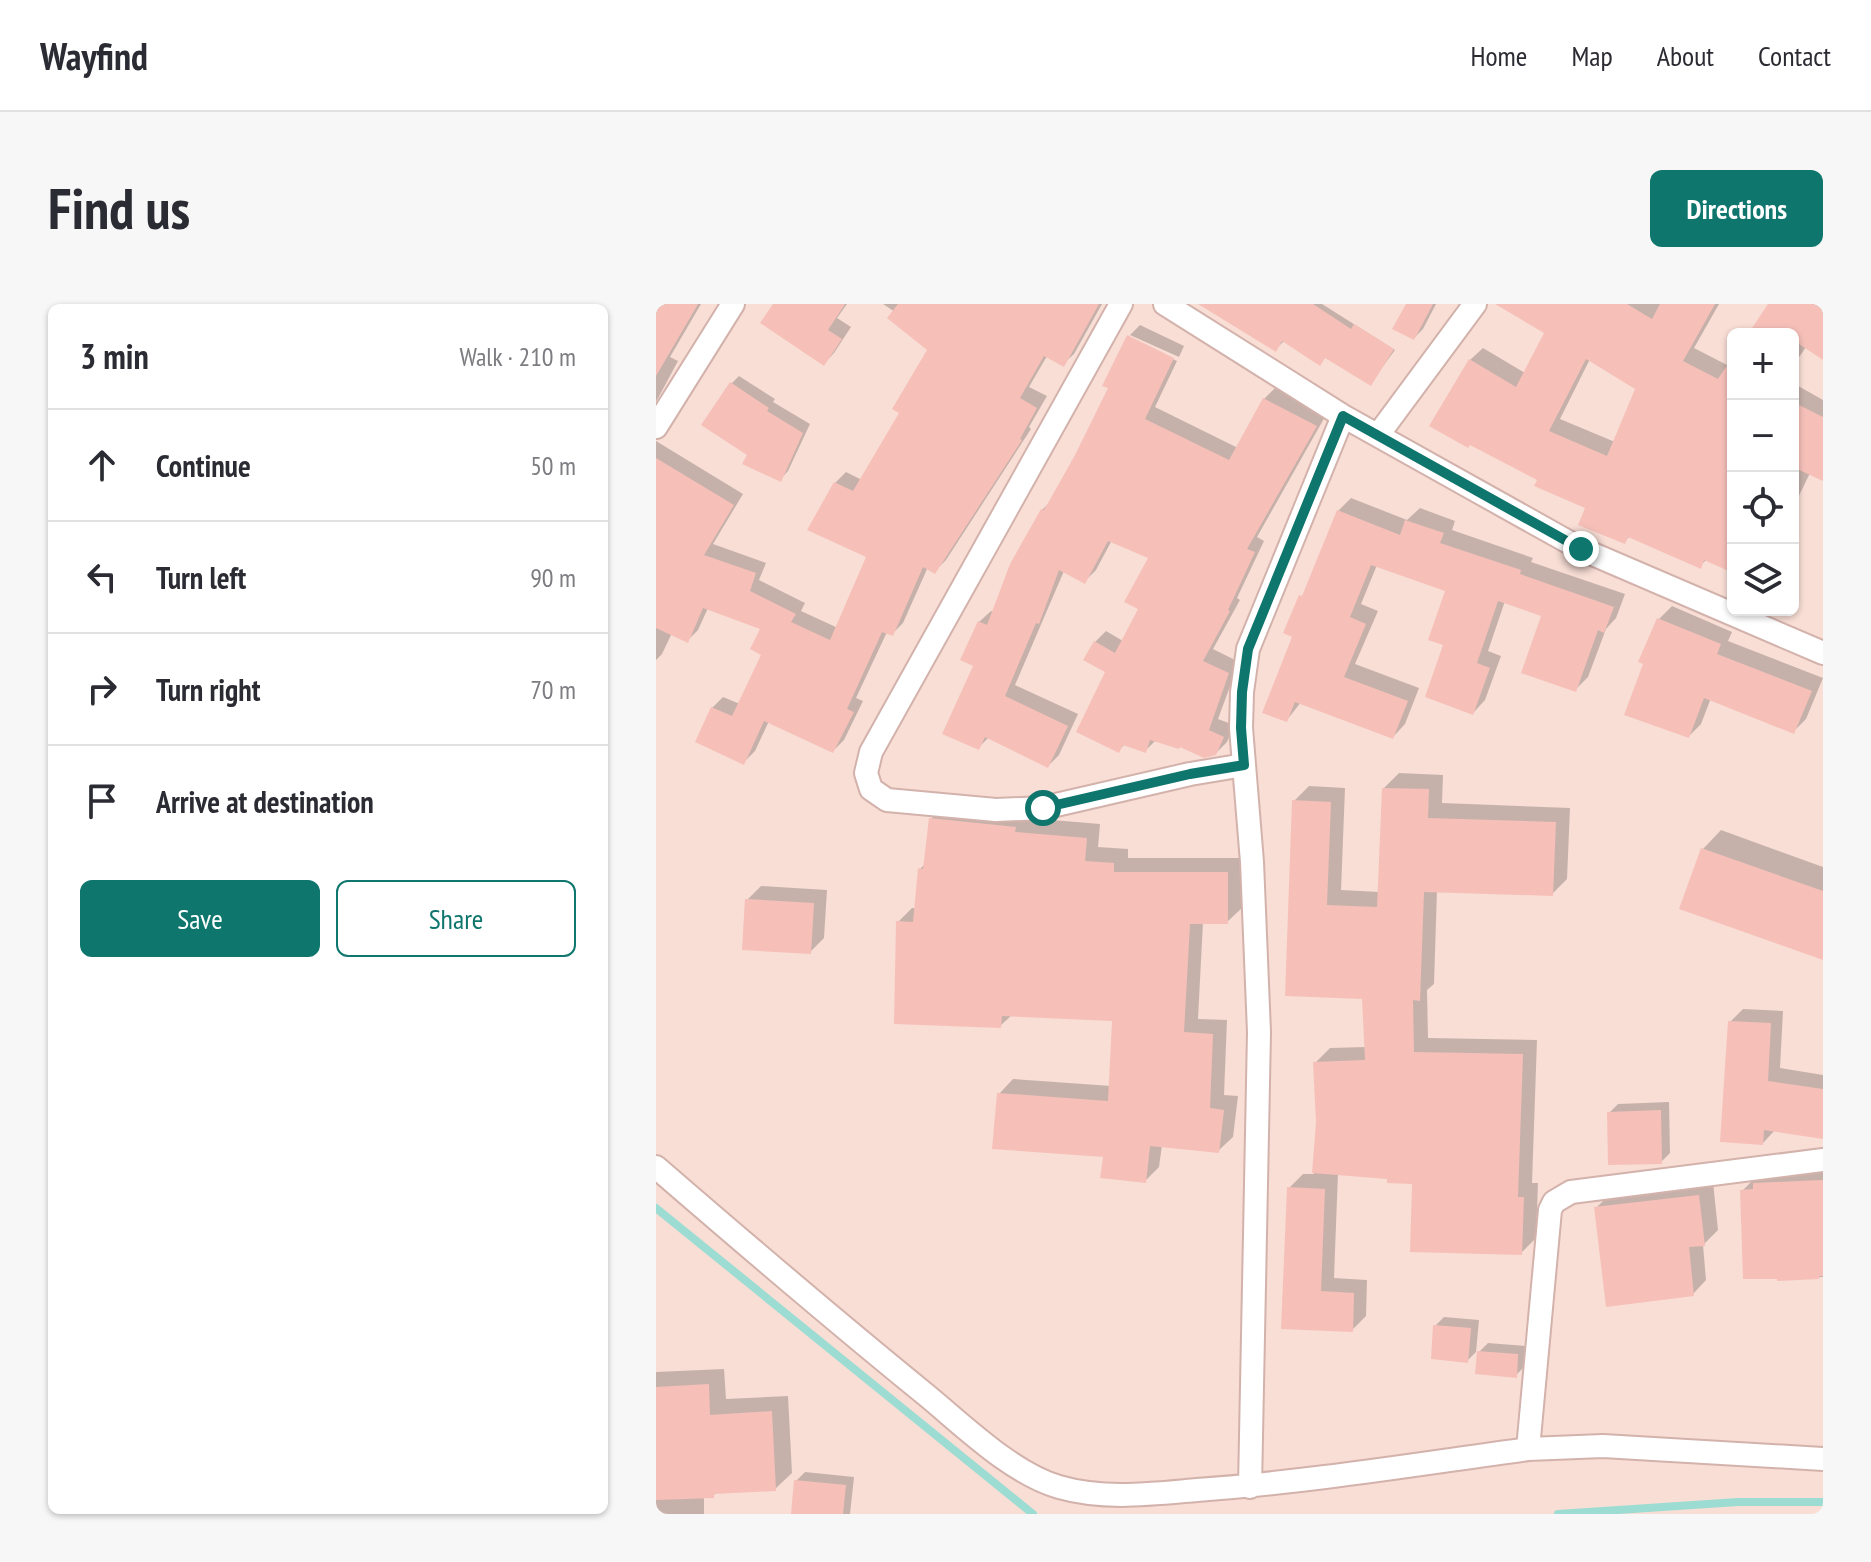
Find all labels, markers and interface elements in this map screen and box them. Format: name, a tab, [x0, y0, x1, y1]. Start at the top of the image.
text: Wayfind	[40, 31, 148, 80]
text: Home	[1471, 37, 1527, 74]
text: Map	[1571, 37, 1613, 74]
text: About	[1657, 37, 1714, 74]
text: Contact	[1758, 37, 1831, 74]
button: Directions	[1650, 170, 1823, 247]
text: Find us	[48, 172, 190, 244]
map controls	[1727, 328, 1799, 616]
button: +	[1727, 328, 1799, 400]
text: 3 min	[80, 334, 149, 378]
text: Walk · 210 m	[459, 340, 576, 373]
button: −	[1727, 400, 1799, 472]
icon: ahead	[80, 443, 124, 487]
text: Continue	[156, 446, 251, 485]
text: 50 m	[530, 449, 576, 482]
button: locate	[1727, 472, 1799, 544]
route end	[1563, 531, 1599, 567]
button: layers	[1727, 544, 1799, 616]
icon: left	[80, 555, 124, 599]
text: Turn left	[156, 558, 246, 597]
text: 90 m	[530, 561, 576, 594]
icon: right	[80, 667, 124, 711]
text: Turn right	[156, 670, 260, 709]
text: 70 m	[530, 673, 576, 706]
icon: arrive	[80, 779, 124, 823]
text: Arrive at destination	[156, 782, 374, 821]
route start	[1025, 790, 1061, 826]
button: Save	[80, 880, 320, 957]
button: Share	[336, 880, 576, 957]

